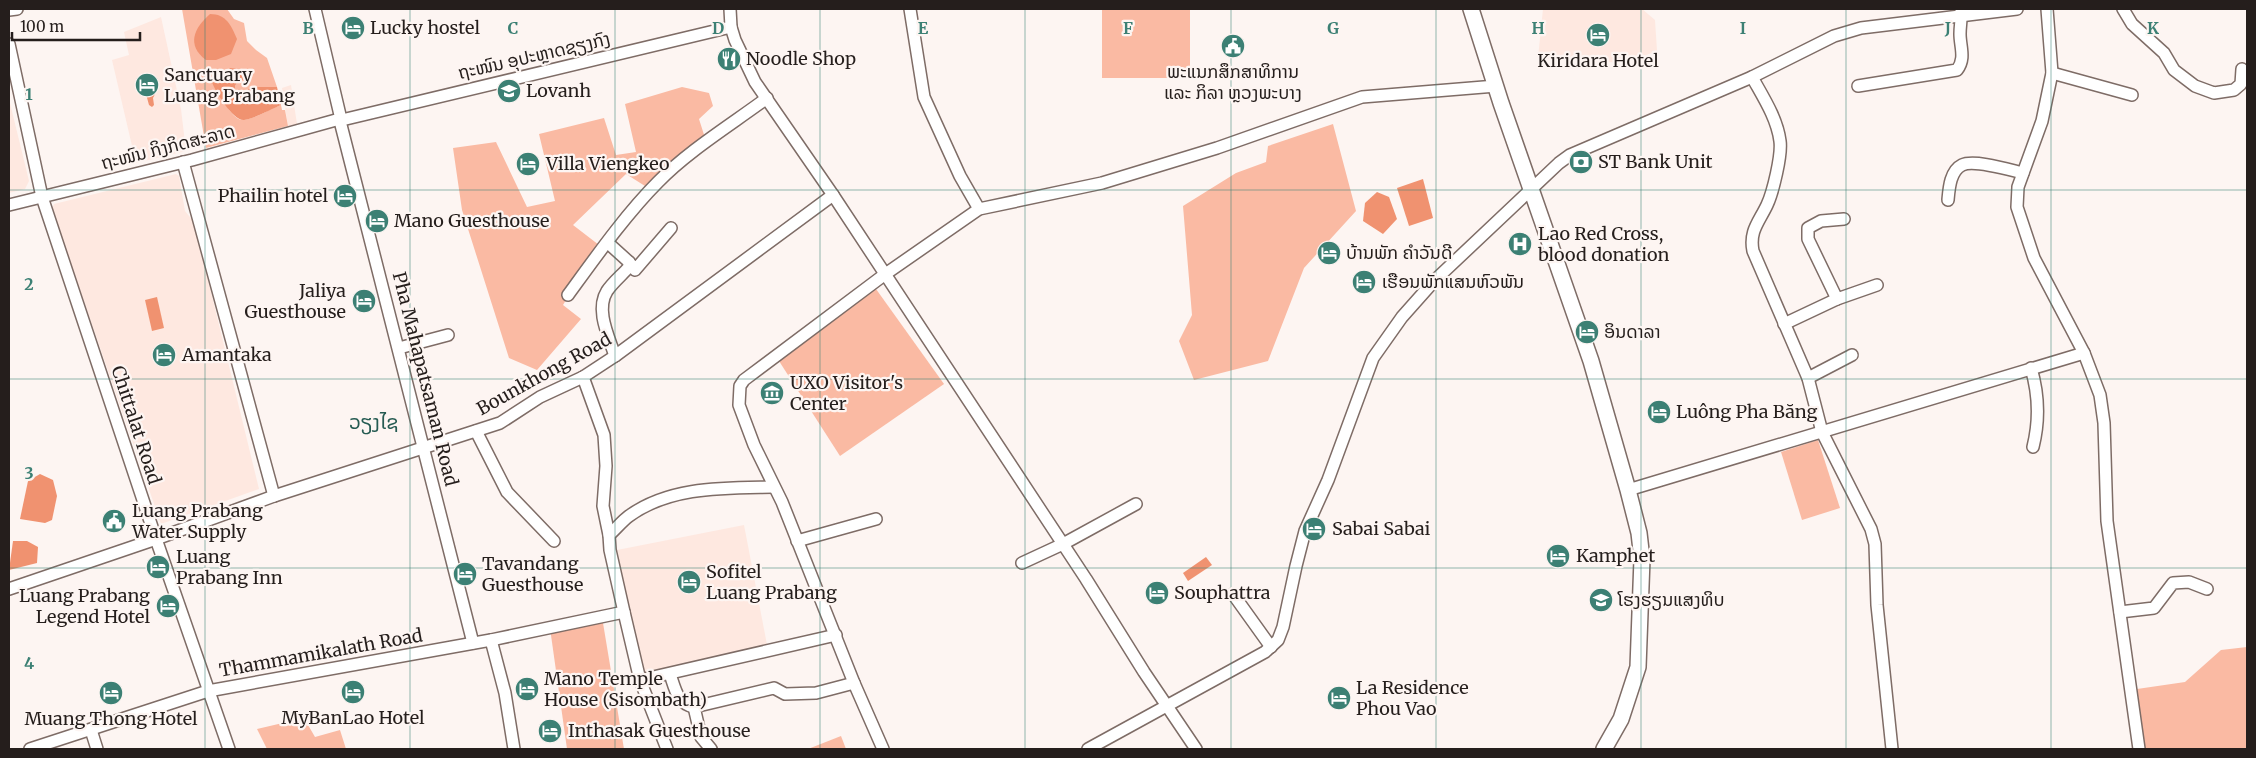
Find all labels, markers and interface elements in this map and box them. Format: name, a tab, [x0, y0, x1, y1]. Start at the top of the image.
scale bar	[12, 10, 140, 42]
hotel icon: Lucky hostel	[340, 15, 366, 41]
place label: Lucky hostel	[370, 16, 480, 39]
text: 100 m	[20, 17, 64, 36]
text: B	[302, 18, 314, 38]
text: C	[508, 18, 518, 38]
text: D	[712, 18, 724, 38]
text: E	[918, 18, 929, 38]
text: F	[1123, 18, 1133, 38]
text: G	[1327, 18, 1339, 38]
text: H	[1531, 18, 1545, 38]
text: I	[1740, 18, 1746, 38]
text: J	[1944, 18, 1951, 38]
text: K	[2147, 18, 2159, 38]
hotel icon: Kiridara Hotel	[1585, 22, 1611, 48]
street label: ຖະໜົນ ອຸປະຫຼາດຊຽງກົງ	[455, 27, 612, 84]
public building icon: ພະແນກສຶກສາທິການ ແລະ ກິລາ ຫຼວງພະບາງ	[1220, 33, 1246, 59]
restaurant icon: Noodle Shop	[716, 46, 742, 72]
place label: Noodle Shop	[746, 47, 856, 70]
place label: Kiridara Hotel	[1537, 49, 1659, 72]
place label: ພະແນກສຶກສາທິການ ແລະ ກິລາ ຫຼວງພະບາງ	[1164, 60, 1302, 104]
place label: Sanctuary Luang Prabang	[164, 63, 295, 107]
hotel icon: Sanctuary Luang Prabang	[134, 72, 160, 98]
school or university icon: Lovanh	[496, 78, 522, 104]
place label: Lovanh	[526, 79, 591, 102]
text: 1	[25, 84, 33, 104]
street label: ຖະໜົນ ກິງກິດສະລາດ	[98, 119, 237, 174]
bank icon: ST Bank Unit	[1568, 149, 1594, 175]
place label: ST Bank Unit	[1598, 150, 1713, 173]
hotel icon: Villa Viengkeo	[515, 151, 541, 177]
place label: Villa Viengkeo	[545, 152, 669, 175]
hotel icon: Phailin hotel	[332, 183, 358, 209]
place label: Phailin hotel	[218, 184, 328, 207]
hotel icon: Mano Guesthouse	[364, 208, 390, 234]
place label: Mano Guesthouse	[394, 209, 550, 232]
place label: Lao Red Cross, blood donation	[1537, 222, 1669, 266]
hospital icon: Lao Red Cross, blood donation	[1507, 231, 1533, 257]
hotel icon: ບ້ານພັກ ຄໍາວັນດີ	[1316, 240, 1342, 266]
place label: ບ້ານພັກ ຄໍາວັນດີ	[1346, 241, 1452, 264]
street label: Pha Mahapatsaman Road	[388, 269, 463, 489]
hotel icon: ເຮືອນພັກແສນຫົວພັນ	[1351, 269, 1377, 295]
place label: ເຮືອນພັກແສນຫົວພັນ	[1382, 270, 1524, 293]
text: 2	[24, 274, 34, 294]
place label: Jaliya Guesthouse	[245, 279, 346, 323]
hotel icon: Jaliya Guesthouse	[351, 288, 377, 314]
hotel icon: ອິນດາລາ	[1574, 319, 1600, 345]
place label: ອິນດາລາ	[1604, 320, 1661, 343]
street label: Bounkhong Road	[472, 327, 615, 420]
hotel icon: Amantaka	[151, 342, 177, 368]
place label: Amantaka	[181, 343, 272, 366]
street label: Chittalat Road	[106, 363, 167, 487]
place label: UXO Visitor's Center	[790, 371, 903, 415]
museum icon: UXO Visitor's Center	[759, 380, 785, 406]
hotel icon: Luông Pha Băng	[1646, 399, 1672, 425]
place label: Luông Pha Băng	[1676, 400, 1818, 423]
district label: ວຽງໄຊ	[349, 409, 399, 435]
text: 3	[24, 463, 34, 483]
place label: Luang Prabang Water Supply	[131, 499, 263, 543]
public building icon: Luang Prabang Water Supply	[101, 508, 127, 534]
hotel icon: Sabai Sabai	[1301, 516, 1327, 542]
place label: Sabai Sabai	[1332, 517, 1431, 540]
hotel icon: Kamphet	[1545, 543, 1571, 569]
place label: Kamphet	[1576, 544, 1655, 567]
place label: Luang Prabang Inn	[176, 545, 283, 589]
place label: Tavandang Guesthouse	[482, 552, 583, 596]
hotel icon: Luang Prabang Inn	[145, 554, 171, 580]
place label: Sofitel Luang Prabang	[706, 560, 837, 604]
hotel icon: Tavandang Guesthouse	[452, 561, 478, 587]
hotel icon: Sofitel Luang Prabang	[676, 569, 702, 595]
hotel icon: Souphattra	[1144, 580, 1170, 606]
place label: Souphattra	[1174, 581, 1271, 604]
place label: Luang Prabang Legend Hotel	[19, 584, 150, 628]
school or university icon: ໂຮງຮຽນແສງທິບ	[1588, 587, 1614, 613]
place label: ໂຮງຮຽນແສງທິບ	[1617, 588, 1725, 611]
hotel icon: Luang Prabang Legend Hotel	[155, 593, 181, 619]
street label: Thammamikalath Road	[217, 623, 425, 682]
text: 4	[24, 653, 34, 673]
place label: Mano Temple House (Sisombath)	[544, 667, 707, 711]
hotel icon: Mano Temple House (Sisombath)	[514, 676, 540, 702]
place label: La Residence Phou Vao	[1356, 676, 1469, 720]
hotel icon: MyBanLao Hotel	[340, 679, 366, 705]
hotel icon: Muang Thong Hotel	[98, 680, 124, 706]
hotel icon: La Residence Phou Vao	[1326, 685, 1352, 711]
place label: MyBanLao Hotel	[281, 706, 425, 729]
place label: Muang Thong Hotel	[24, 707, 198, 730]
hotel icon: Inthasak Guesthouse	[537, 718, 563, 744]
place label: Inthasak Guesthouse	[568, 719, 750, 742]

